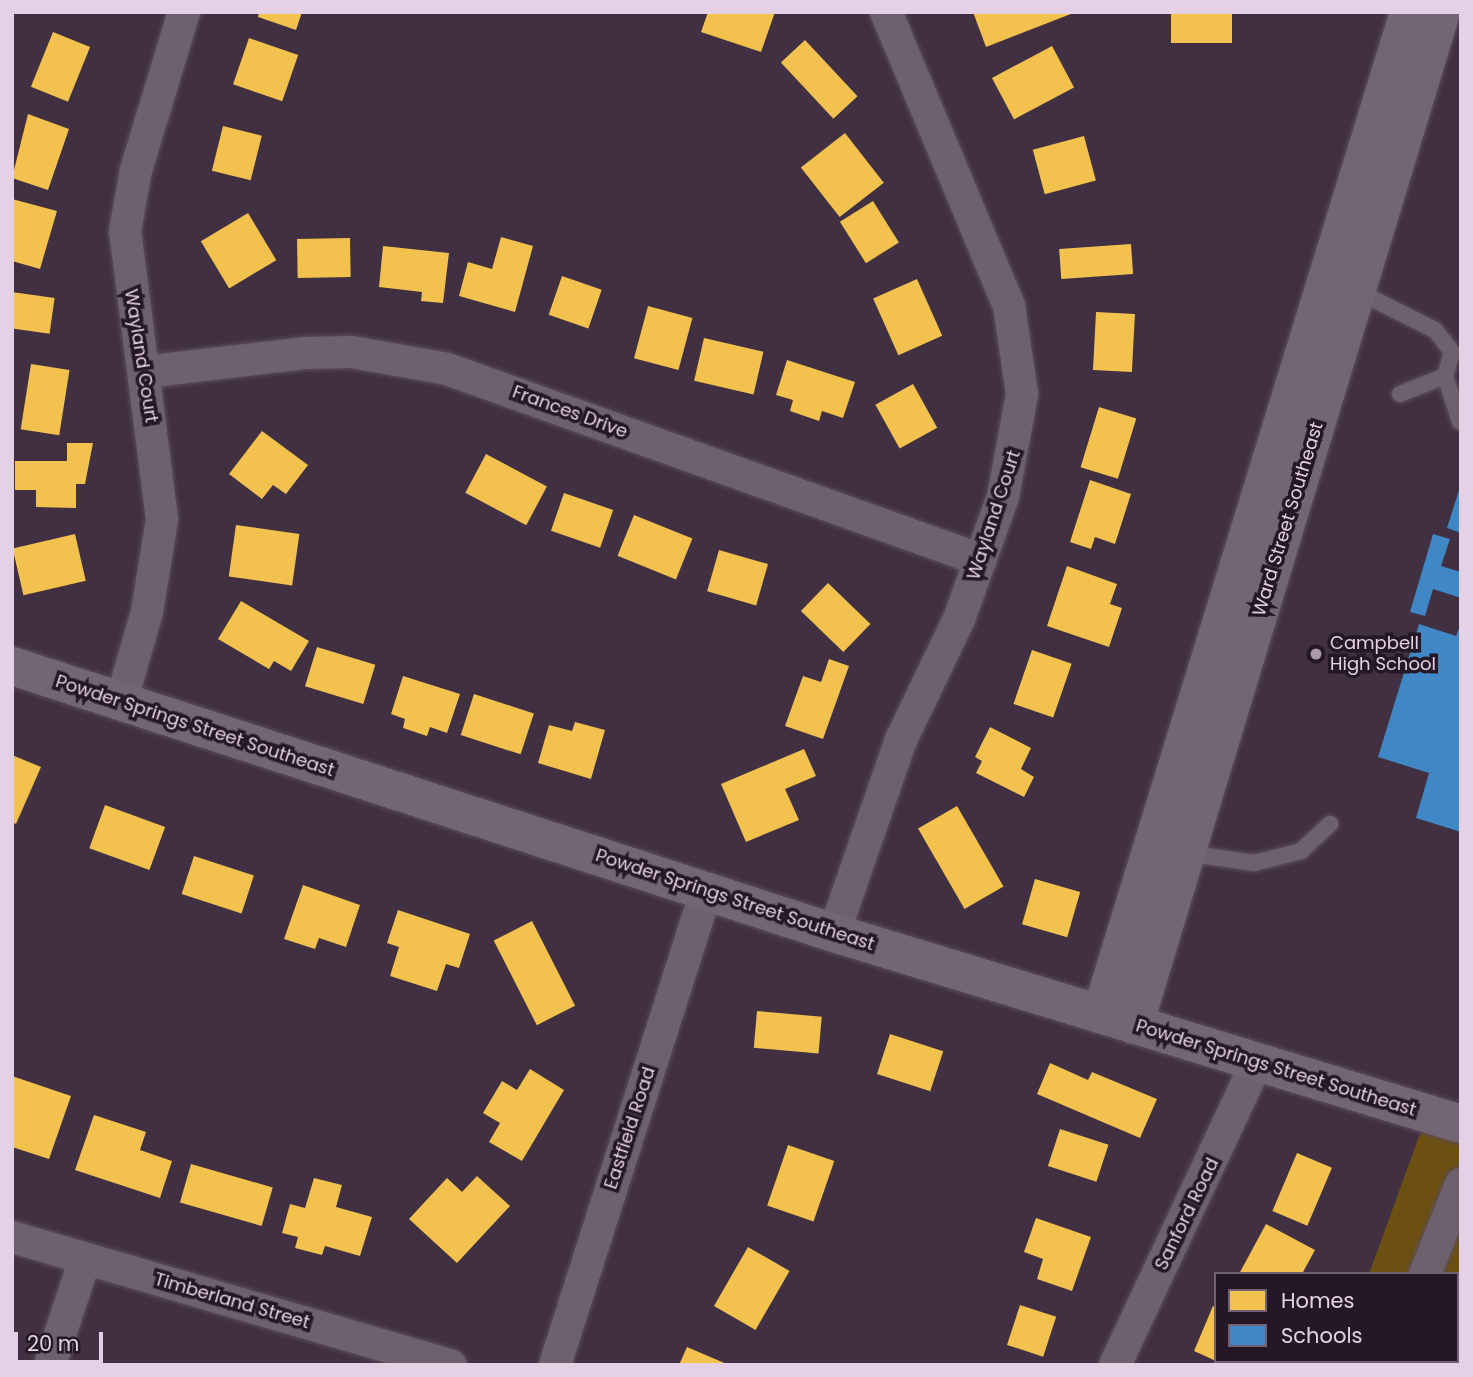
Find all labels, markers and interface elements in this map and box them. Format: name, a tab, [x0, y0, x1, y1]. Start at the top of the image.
street label: Wayland Court	[120, 288, 162, 424]
street label: Frances Drive	[510, 381, 630, 443]
street label: Ward Street Southeast	[1248, 419, 1328, 619]
street label: Wayland Court	[963, 447, 1025, 583]
place label: Campbell High School	[1330, 633, 1436, 676]
marker: Campbell High School	[1308, 646, 1324, 662]
street label: Powder Springs Street Southeast	[53, 671, 337, 781]
street label: Powder Springs Street Southeast	[593, 845, 877, 955]
street label: Powder Springs Street Southeast	[1133, 1015, 1419, 1121]
street label: Eastfield Road	[600, 1064, 660, 1192]
street label: Sanford Road	[1151, 1154, 1223, 1274]
street label: Timberland Street	[152, 1268, 312, 1334]
legend	[1214, 1272, 1459, 1363]
text: Homes	[1281, 1286, 1355, 1315]
scale bar	[18, 1318, 107, 1362]
text: Schools	[1281, 1321, 1363, 1350]
text: 20 m	[27, 1329, 80, 1358]

